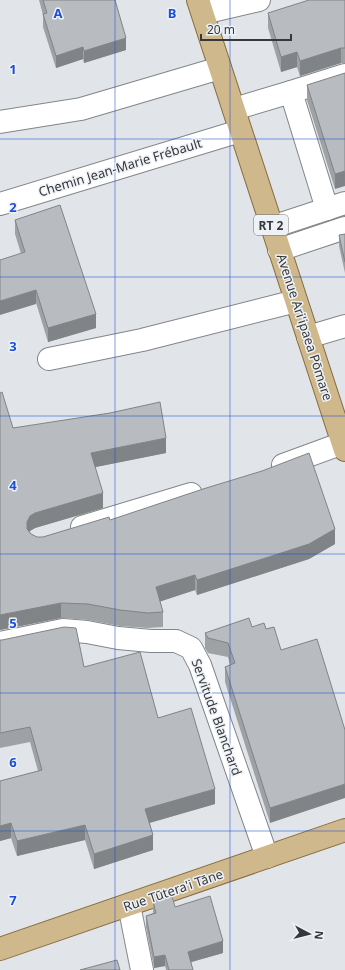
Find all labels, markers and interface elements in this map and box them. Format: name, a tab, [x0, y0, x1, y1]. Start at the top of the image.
text: A	[54, 4, 63, 22]
text: B	[168, 4, 176, 22]
scale bar	[201, 16, 291, 42]
text: 20 m	[207, 21, 235, 38]
text: 1	[9, 60, 17, 78]
street label: Chemin Jean-Marie Frébault	[36, 133, 204, 200]
text: 2	[9, 198, 17, 216]
road number: RT 2	[254, 215, 288, 235]
street label: Avenue Ari'ipaea Pōmare	[273, 251, 337, 403]
text: 3	[9, 337, 17, 355]
text: 4	[9, 476, 17, 494]
text: 5	[9, 614, 17, 632]
street label: Servitude Blanchard	[188, 656, 246, 778]
text: 6	[9, 753, 17, 771]
street label: Rue Tūtera'i Tāne	[121, 865, 225, 915]
text: 7	[9, 891, 17, 909]
north arrow	[289, 914, 329, 954]
text: N	[311, 930, 327, 941]

